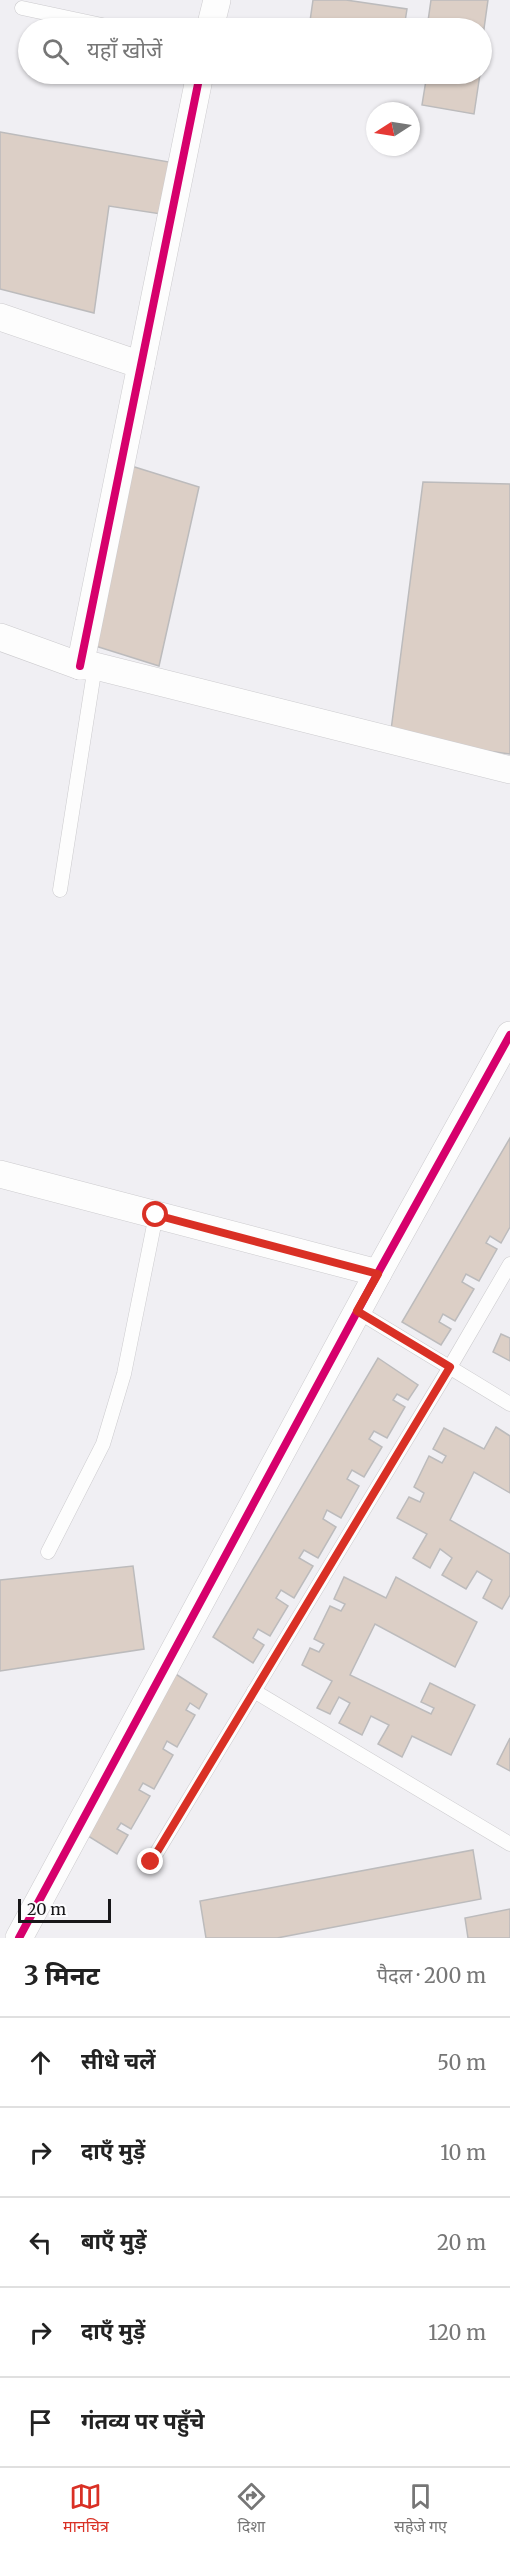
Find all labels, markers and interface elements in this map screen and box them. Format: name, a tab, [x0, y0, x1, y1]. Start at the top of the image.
search box	[18, 18, 492, 84]
icon: search	[39, 35, 72, 68]
text: यहाँ खोजें	[87, 36, 162, 64]
north arrow	[366, 102, 420, 156]
route start	[142, 1201, 168, 1227]
route end	[137, 1848, 163, 1874]
scale bar	[18, 1896, 111, 1924]
text: 20 m	[27, 1899, 66, 1919]
text: 3 मिनट	[24, 1959, 100, 1992]
text: पैदल · 200 m	[377, 1963, 486, 1988]
icon: ahead	[24, 2046, 57, 2079]
text: सीधे चलें	[81, 2047, 156, 2075]
text: 50 m	[437, 2050, 486, 2075]
icon: right	[24, 2136, 57, 2169]
text: दाएँ मुड़ें	[81, 2137, 145, 2165]
text: 10 m	[440, 2140, 486, 2165]
icon: left	[24, 2226, 57, 2259]
text: बाएँ मुड़ें	[81, 2227, 147, 2255]
text: 20 m	[437, 2230, 486, 2255]
icon: right	[24, 2316, 57, 2349]
text: दाएँ मुड़ें	[81, 2317, 145, 2345]
text: 120 m	[428, 2320, 486, 2345]
icon: arrive	[24, 2406, 57, 2439]
text: गंतव्य पर पहुँचे	[81, 2407, 205, 2435]
tab: मानचित्र	[63, 2480, 109, 2539]
tab: दिशा	[235, 2480, 268, 2539]
tab: सहेजे गए	[394, 2480, 447, 2539]

